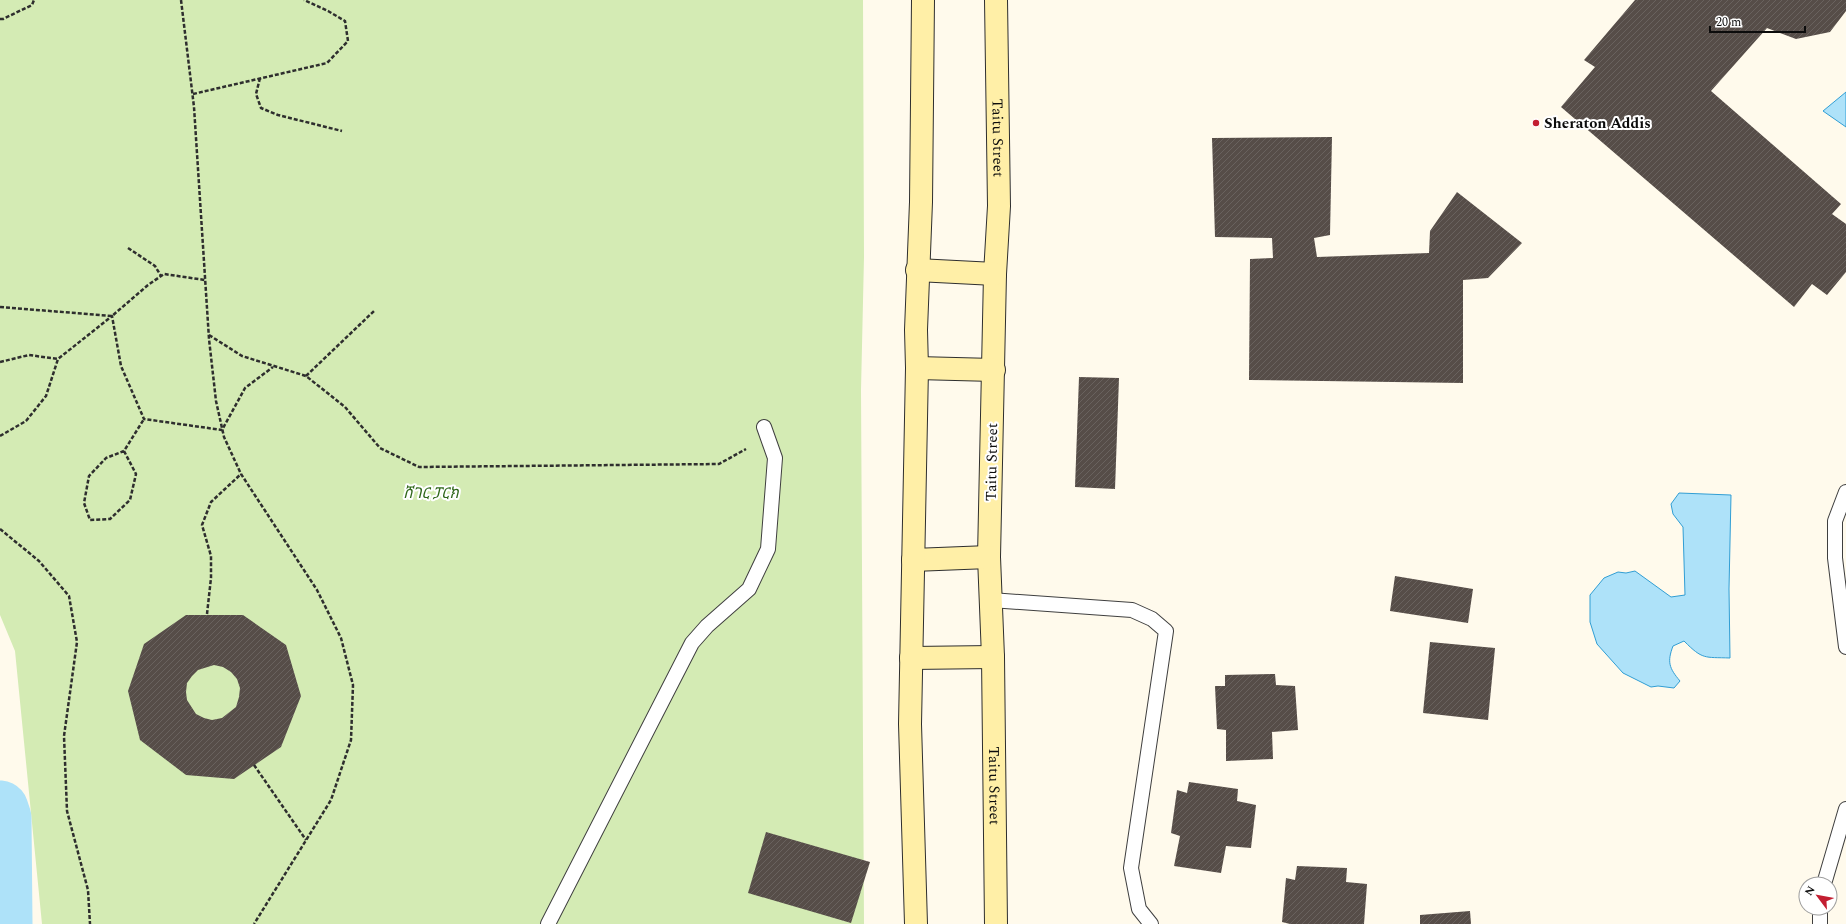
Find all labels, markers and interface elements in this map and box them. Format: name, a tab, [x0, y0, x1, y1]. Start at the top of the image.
scale bar	[1710, 8, 1805, 34]
text: 20 m	[1716, 13, 1741, 32]
street label: Taitu Street	[986, 99, 1010, 177]
place label: Sheraton Addis	[1544, 112, 1651, 135]
marker: Sheraton Addis	[1531, 118, 1541, 128]
street label: Taitu Street	[980, 423, 1004, 501]
park label: ሸገር ፓርክ	[403, 482, 460, 505]
street label: Taitu Street	[983, 746, 1006, 825]
north arrow	[1798, 876, 1838, 916]
text: N	[1800, 883, 1820, 899]

